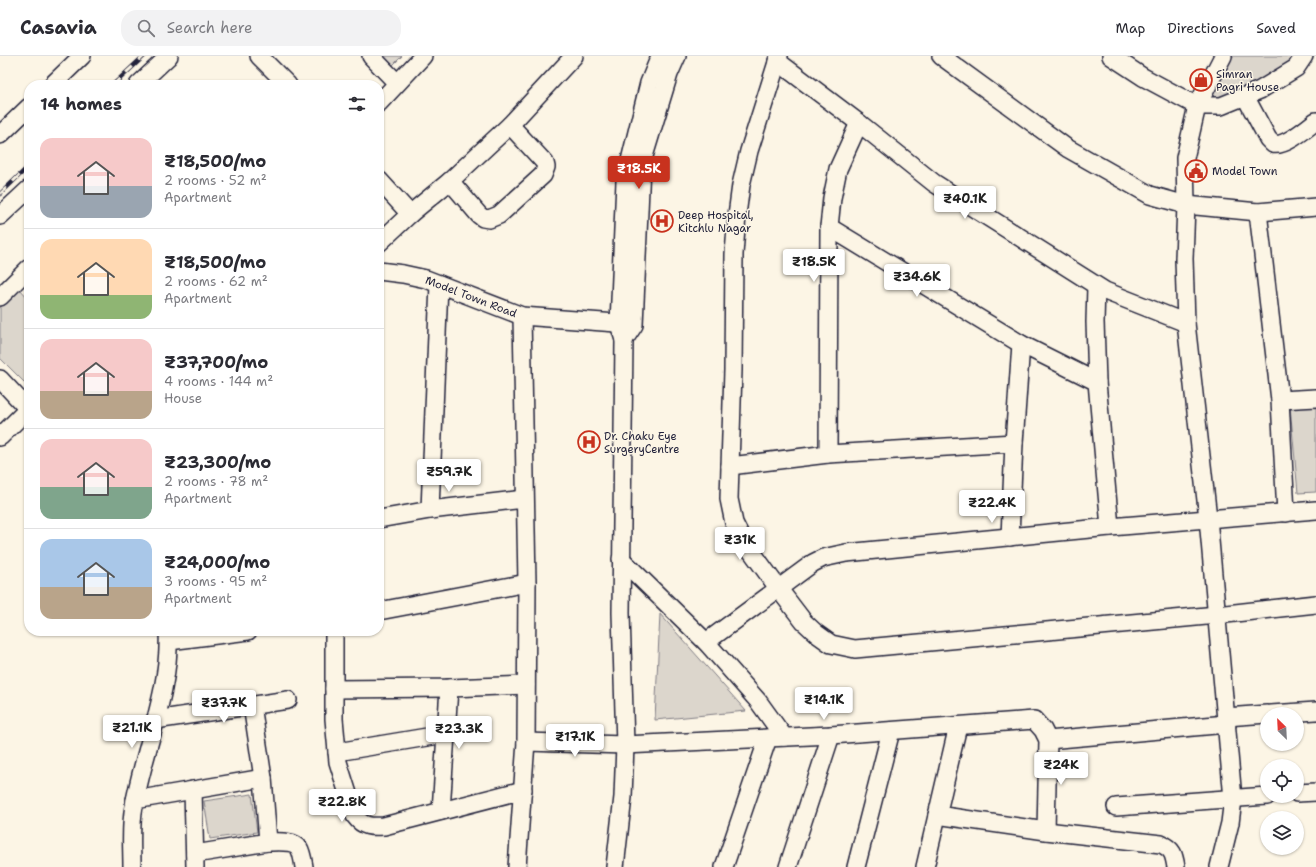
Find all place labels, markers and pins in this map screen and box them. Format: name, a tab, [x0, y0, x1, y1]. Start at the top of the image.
shop icon: Simran Pagri House	[1188, 67, 1214, 93]
place label: Simran Pagri House	[1216, 67, 1279, 95]
pin: ₹18.5K	[606, 156, 672, 190]
public building icon: Model Town	[1183, 158, 1209, 184]
place label: Model Town	[1212, 164, 1278, 179]
pin: ₹40.1K	[932, 186, 998, 220]
hospital icon: Deep Hospital, Kitchlu Nagar	[649, 208, 675, 234]
place label: Deep Hospital, Kitchlu Nagar	[678, 208, 754, 236]
pin: ₹18.5K	[781, 249, 847, 283]
pin: ₹34.6K	[884, 264, 950, 298]
hospital icon: Dr. Chaku Eye SurgeryCentre	[576, 429, 602, 455]
place label: Dr. Chaku Eye SurgeryCentre	[604, 429, 679, 457]
pin: ₹59.7K	[416, 459, 482, 493]
pin: ₹22.4K	[959, 490, 1025, 524]
pin: ₹31K	[716, 527, 764, 561]
pin: ₹14.1K	[791, 687, 857, 721]
pin: ₹37.7K	[191, 690, 257, 724]
pin: ₹21.1K	[99, 715, 165, 749]
pin: ₹23.3K	[426, 716, 492, 750]
pin: ₹17.1K	[542, 724, 608, 758]
pin: ₹24K	[1037, 752, 1085, 786]
pin: ₹22.8K	[309, 789, 375, 823]

